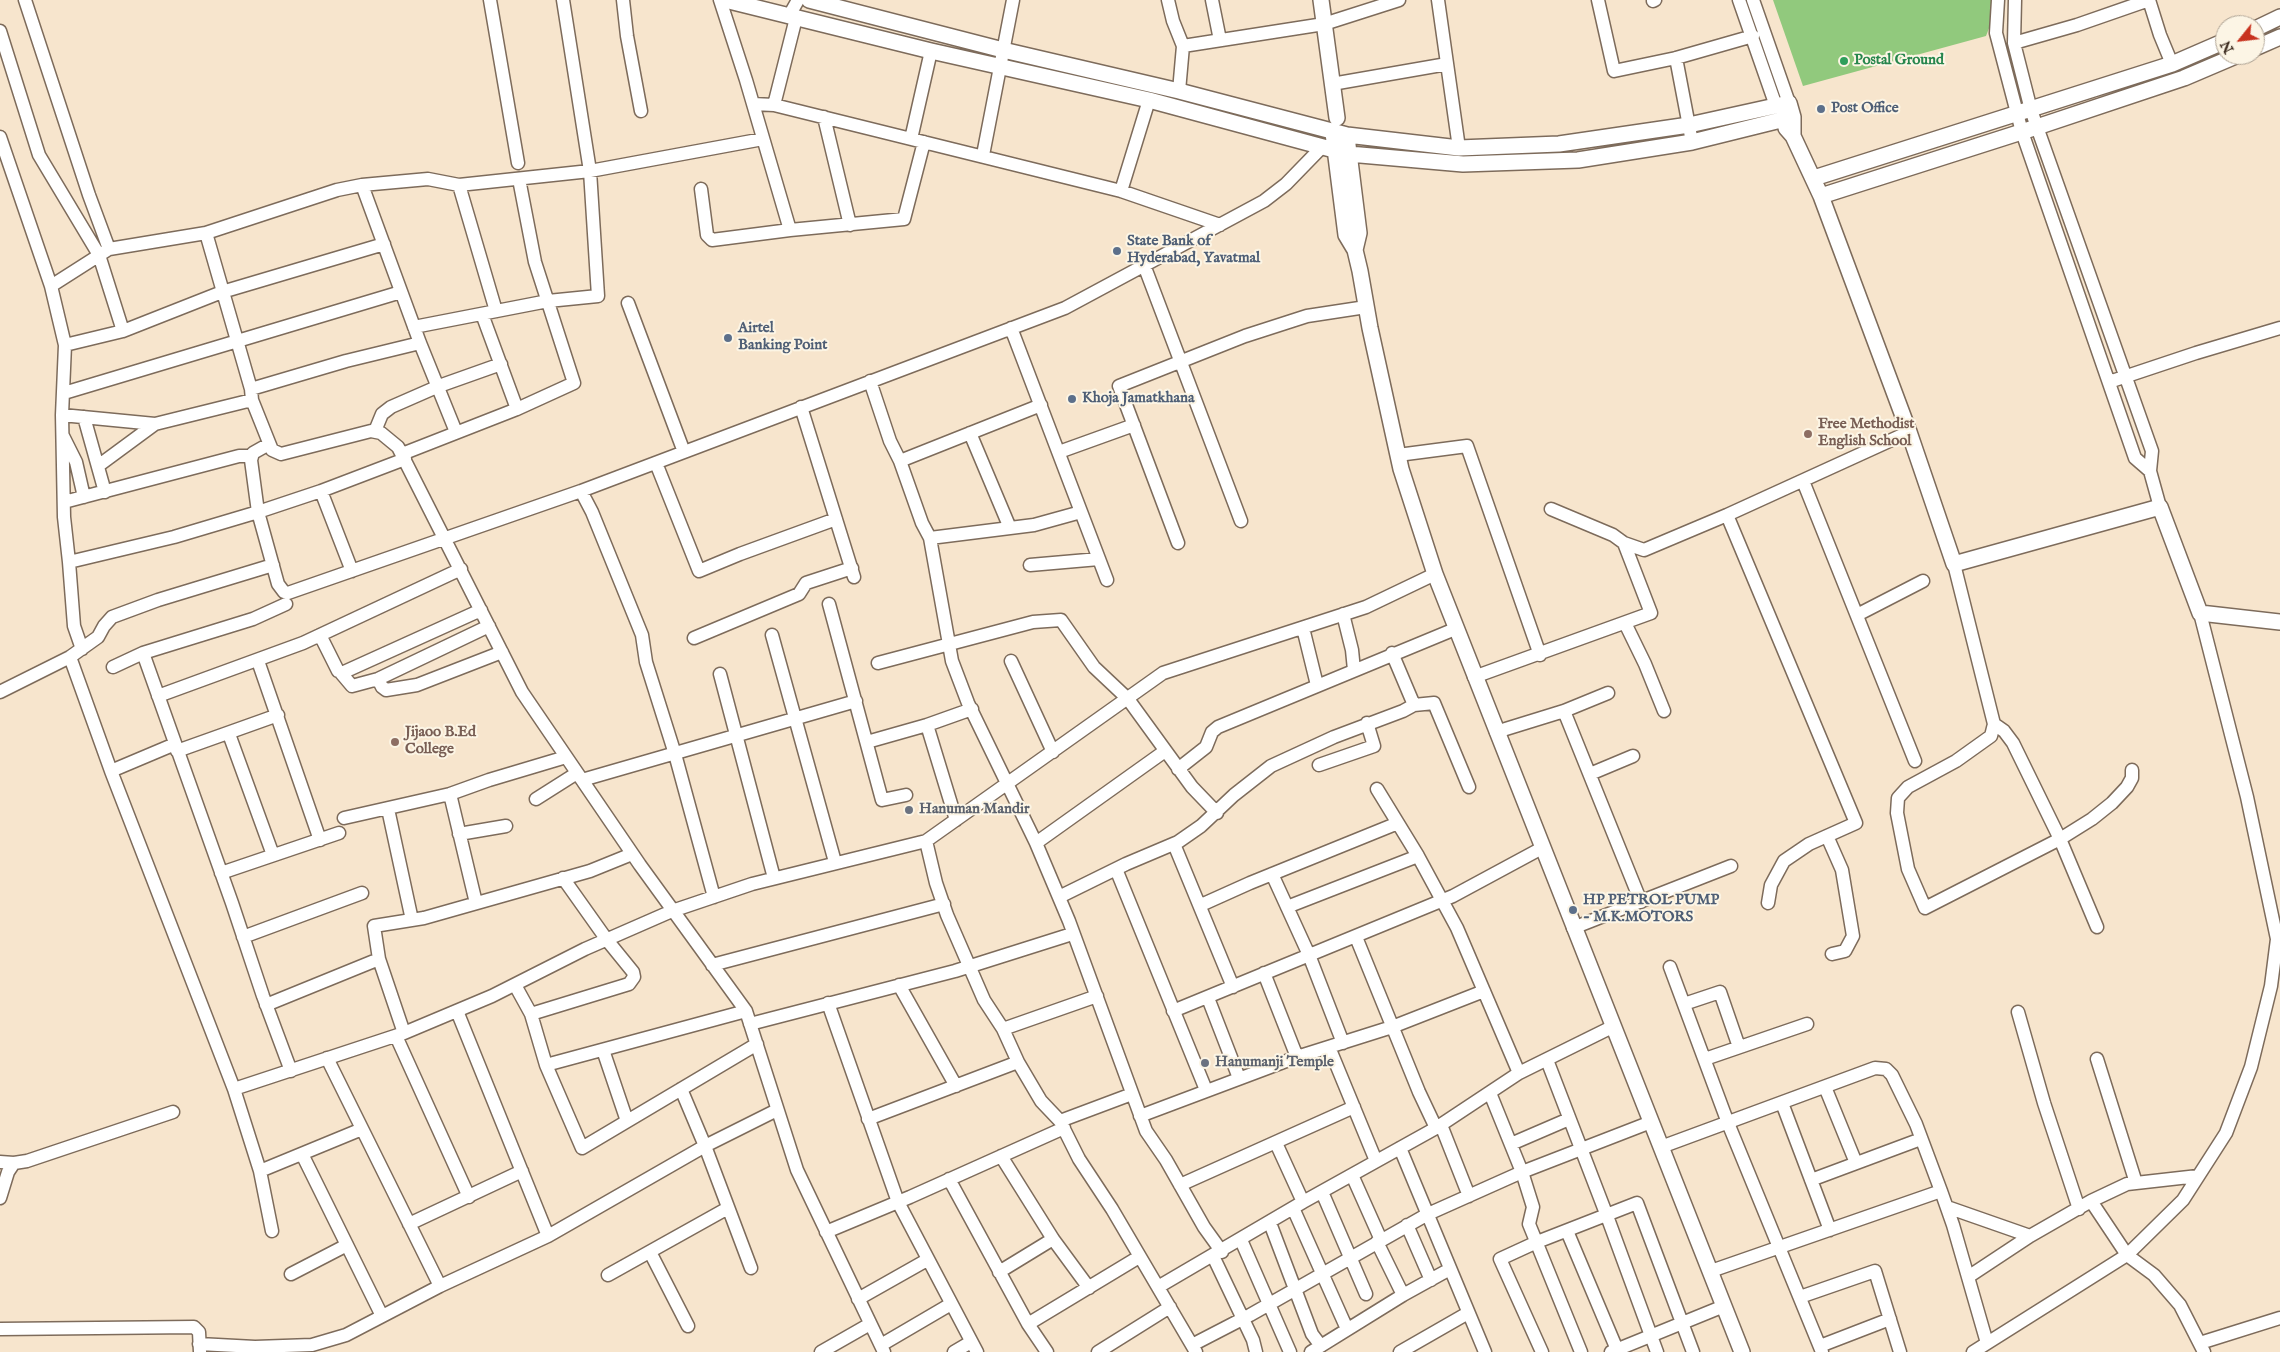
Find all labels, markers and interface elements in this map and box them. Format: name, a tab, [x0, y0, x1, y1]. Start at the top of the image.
north arrow	[2215, 15, 2265, 65]
text: N	[2217, 37, 2239, 56]
place label: Postal Ground	[1854, 52, 1944, 70]
marker: Postal Ground	[1838, 55, 1850, 67]
place label: Post Office	[1831, 100, 1899, 118]
marker: Post Office	[1815, 103, 1827, 115]
place label: State Bank of Hyderabad, Yavatmal	[1127, 233, 1260, 268]
marker: State Bank of Hyderabad, Yavatmal	[1111, 245, 1123, 257]
place label: Airtel Banking Point	[738, 320, 827, 355]
marker: Airtel Banking Point	[722, 332, 734, 344]
place label: Khoja Jamatkhana	[1082, 390, 1195, 408]
marker: Khoja Jamatkhana	[1066, 393, 1078, 405]
place label: Free Methodist English School	[1818, 416, 1914, 451]
marker: Free Methodist English School	[1802, 428, 1814, 440]
place label: Jijaoo B.Ed College	[405, 724, 476, 759]
marker: Jijaoo B.Ed College	[389, 736, 401, 748]
place label: Hanuman Mandir	[919, 801, 1029, 819]
marker: Hanuman Mandir	[903, 804, 915, 816]
place label: HP PETROL PUMP - M.K.MOTORS	[1583, 892, 1719, 927]
marker: HP PETROL PUMP - M.K.MOTORS	[1567, 904, 1579, 916]
place label: Hanumanji Temple	[1215, 1054, 1334, 1072]
marker: Hanumanji Temple	[1199, 1057, 1211, 1069]

